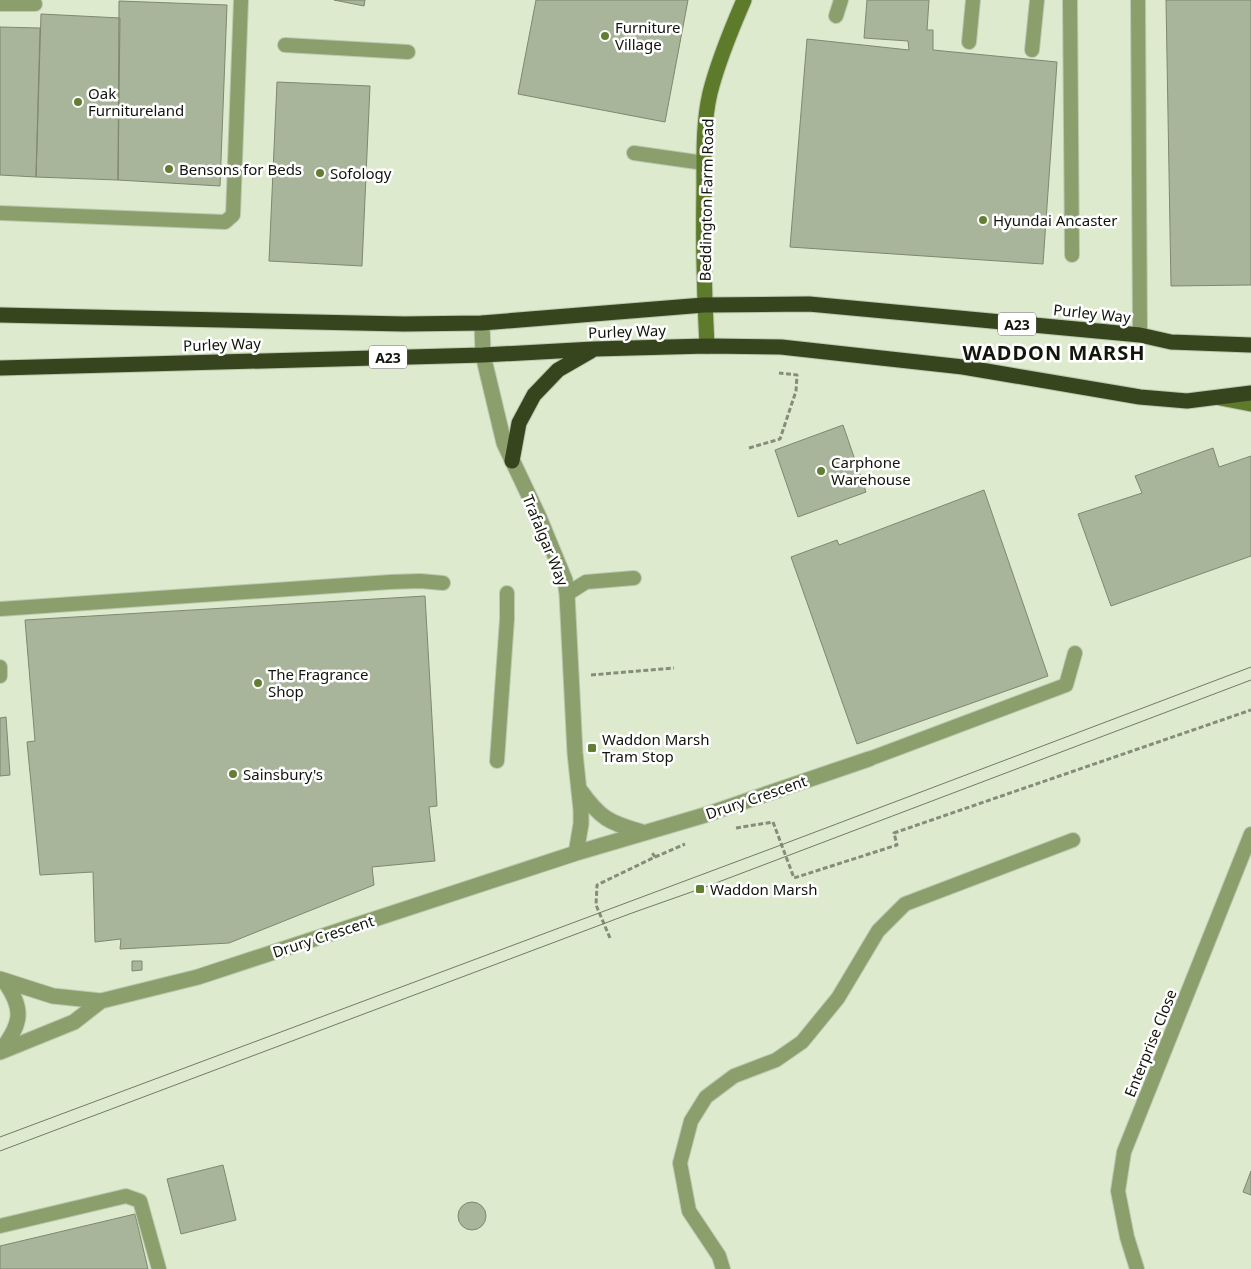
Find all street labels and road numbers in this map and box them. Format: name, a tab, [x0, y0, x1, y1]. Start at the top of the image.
street label: Beddington Farm Road	[695, 118, 717, 282]
street label: Purley Way	[1052, 299, 1132, 327]
road number: A23	[998, 312, 1036, 336]
street label: Purley Way	[588, 320, 667, 342]
street label: Purley Way	[183, 333, 262, 355]
road number: A23	[369, 346, 407, 368]
street label: Trafalgar Way	[519, 491, 574, 589]
street label: Drury Crescent	[703, 770, 810, 824]
street label: Drury Crescent	[270, 910, 377, 962]
street label: Enterprise Close	[1119, 986, 1181, 1100]

